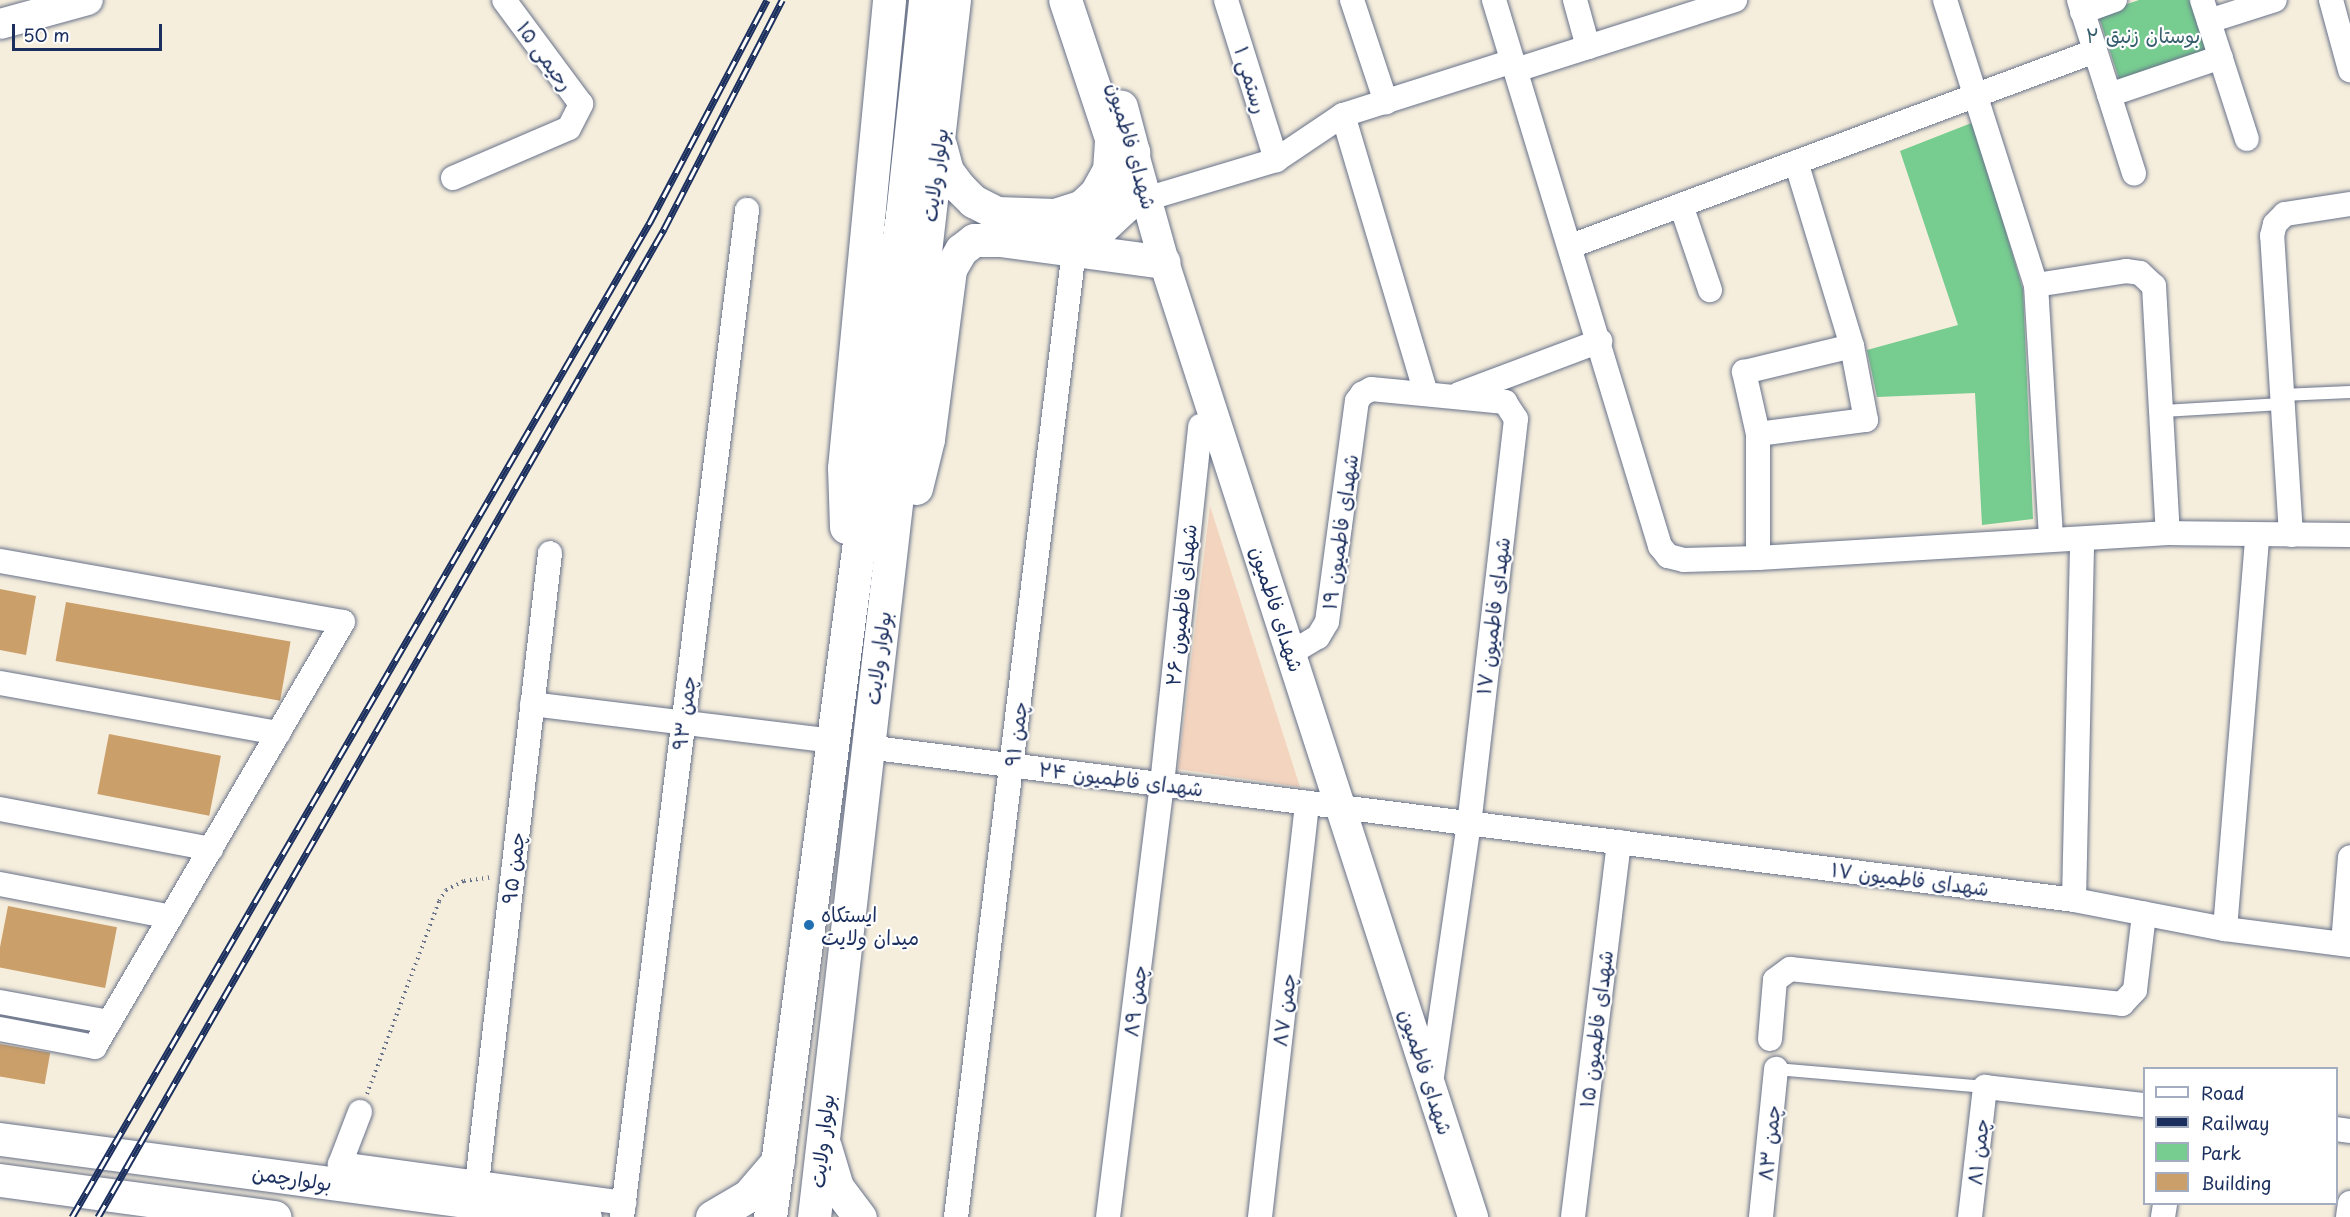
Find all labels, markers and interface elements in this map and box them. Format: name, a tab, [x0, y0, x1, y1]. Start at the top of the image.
scale bar	[15, 12, 165, 50]
street label: رحیمی ۱۵	[512, 17, 578, 95]
text: 50 m	[23, 21, 70, 48]
park label: بوستان زنبق ۲	[2086, 23, 2200, 47]
street label: رستمی ۱	[1229, 43, 1273, 117]
street label: شهدای فاطمیون	[1102, 80, 1162, 212]
street label: بولوار ولایت	[917, 127, 953, 223]
street label: شهدای فاطمیون ۱۹	[1317, 453, 1363, 611]
street label: شهدای فاطمیون ۲۶	[1161, 523, 1201, 687]
street label: شهدای فاطمیون ۱۷	[1471, 536, 1515, 696]
street label: شهدای فاطمیون	[1245, 543, 1309, 675]
street label: بولوار ولایت	[860, 610, 896, 706]
street label: چمن ۹۳	[668, 674, 700, 752]
street label: چمن ۹۱	[1000, 700, 1032, 768]
street label: شهدای فاطمیون ۲۴	[1037, 757, 1205, 801]
street label: چمن ۹۵	[497, 831, 529, 905]
street label: شهدای فاطمیون ۱۷	[1830, 857, 1990, 901]
place label: ایستکاه میدان ولایت	[821, 902, 919, 949]
marker: ایستکاه میدان ولایت	[802, 918, 816, 932]
street label: شهدای فاطمیون ۱۵	[1574, 949, 1618, 1109]
street label: چمن ۸۹	[1119, 964, 1151, 1038]
street label: چمن ۸۷	[1268, 972, 1300, 1048]
street label: شهدای فاطمیون	[1394, 1006, 1458, 1138]
legend	[2143, 1067, 2338, 1205]
text: Road	[2201, 1079, 2245, 1106]
street label: بولوار ولایت	[805, 1093, 839, 1189]
street label: چمن ۸۳	[1753, 1104, 1785, 1182]
text: Railway	[2201, 1109, 2269, 1136]
street label: چمن ۸۱	[1963, 1117, 1993, 1187]
text: Park	[2201, 1139, 2241, 1166]
street label: بولوارچمن	[251, 1161, 333, 1195]
text: Building	[2201, 1169, 2271, 1196]

